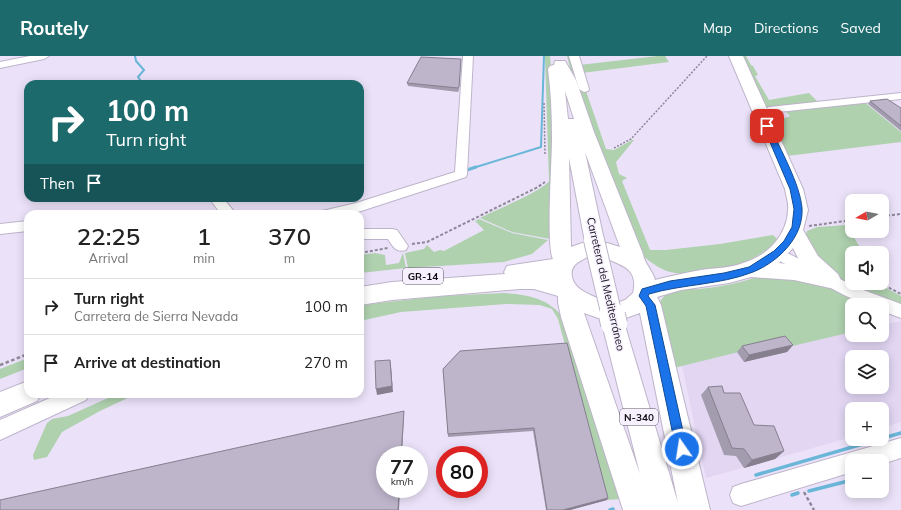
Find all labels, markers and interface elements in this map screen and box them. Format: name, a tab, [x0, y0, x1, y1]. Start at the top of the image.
text: Routely	[20, 16, 88, 40]
text: Map	[703, 19, 732, 37]
text: Directions	[754, 19, 819, 37]
text: Saved	[841, 19, 881, 37]
text: 100 m	[106, 93, 189, 128]
icon: right	[40, 96, 92, 148]
pin	[750, 109, 784, 143]
icon: arrive	[756, 115, 778, 137]
text: Turn right	[106, 128, 186, 151]
icon: arrive	[83, 172, 105, 194]
text: Then	[40, 174, 75, 193]
north arrow	[845, 194, 889, 238]
map controls	[845, 194, 889, 498]
street label: Carretera del Mediterráneo	[584, 216, 628, 352]
text: 22:25	[77, 221, 140, 251]
text: 1	[197, 221, 211, 251]
text: 370	[268, 221, 311, 251]
button: sound	[845, 246, 889, 290]
text: Arrival	[89, 250, 128, 266]
text: min	[193, 250, 215, 266]
text: m	[284, 250, 295, 266]
road number: GR-14	[403, 268, 443, 284]
text: Turn right	[74, 289, 144, 308]
icon: right	[40, 296, 62, 318]
text: 100 m	[304, 297, 348, 316]
button: search	[845, 298, 889, 342]
text: Carretera de Sierra Nevada	[74, 308, 238, 324]
button: layers	[845, 350, 889, 394]
icon: arrive	[40, 352, 62, 374]
text: Arrive at destination	[74, 353, 221, 372]
text: 270 m	[304, 353, 348, 372]
button: +	[845, 402, 889, 446]
road number: N-340	[620, 409, 658, 425]
position arrow	[661, 428, 703, 470]
speed limit sign: 80	[436, 446, 488, 498]
text: 77	[390, 454, 414, 479]
button: −	[845, 454, 889, 498]
text: km/h	[391, 475, 413, 488]

